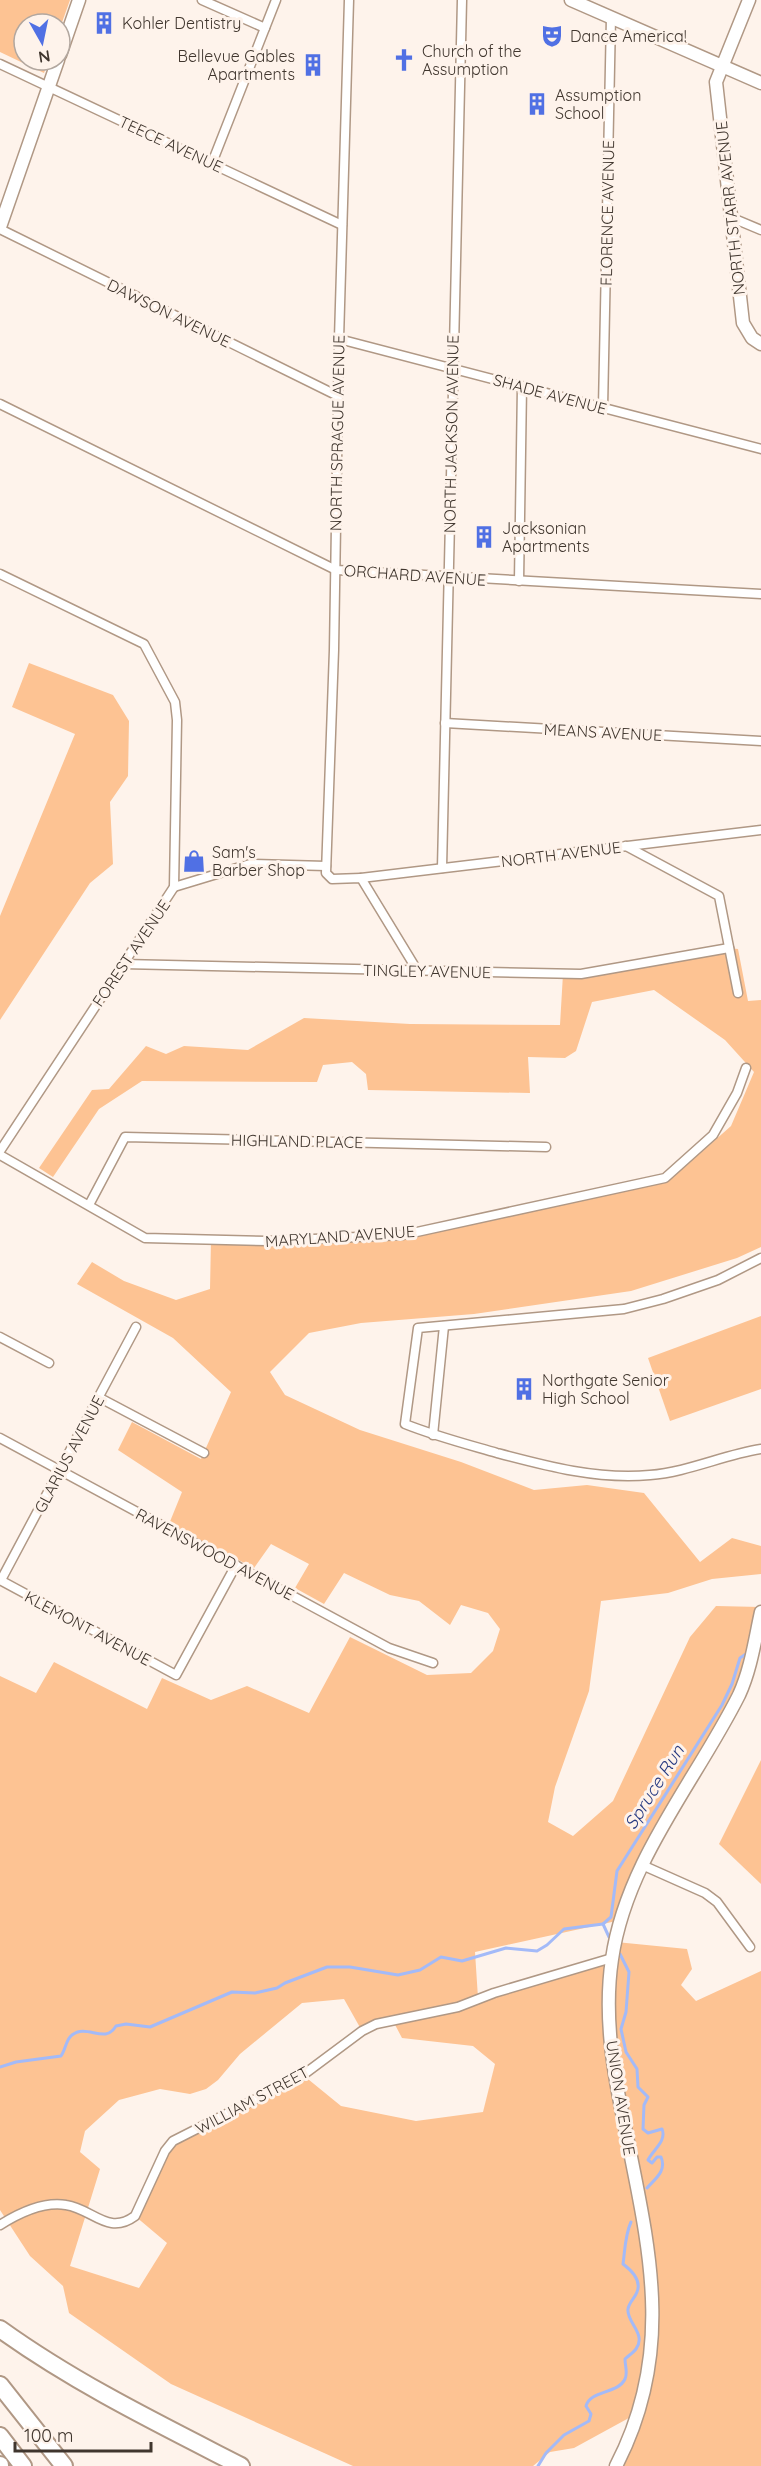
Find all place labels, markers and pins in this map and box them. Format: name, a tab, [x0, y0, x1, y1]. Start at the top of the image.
building icon: Kohler Dentistry	[91, 10, 117, 36]
place label: Kohler Dentistry	[122, 13, 241, 33]
theatre icon: Dance America!	[539, 23, 565, 49]
place label: Dance America!	[570, 26, 687, 46]
place label: Church of the Assumption	[422, 41, 522, 79]
place label: Bellevue Gables Apartments	[178, 46, 295, 84]
church icon: Church of the Assumption	[391, 47, 417, 73]
building icon: Bellevue Gables Apartments	[300, 52, 326, 78]
place label: Assumption School	[555, 85, 642, 123]
building icon: Assumption School	[524, 91, 550, 117]
place label: Jacksonian Apartments	[502, 518, 589, 556]
building icon: Jacksonian Apartments	[471, 524, 497, 550]
place label: Sam's Barber Shop	[212, 842, 305, 880]
shop icon: Sam's Barber Shop	[181, 848, 207, 874]
place label: Northgate Senior High School	[542, 1370, 669, 1408]
building icon: Northgate Senior High School	[511, 1376, 537, 1402]

